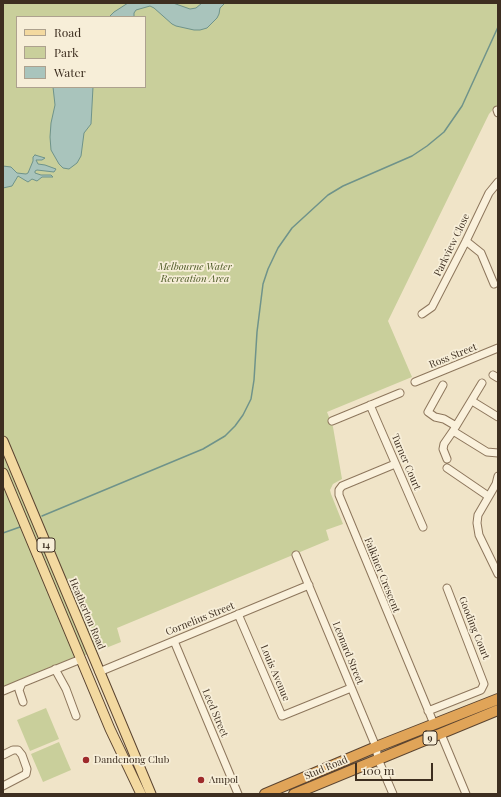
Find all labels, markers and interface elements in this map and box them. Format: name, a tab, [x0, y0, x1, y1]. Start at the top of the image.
legend	[16, 16, 146, 88]
text: Road	[54, 24, 81, 40]
text: Park	[54, 44, 79, 60]
text: Water	[54, 64, 86, 80]
street label: Parkview Close	[432, 212, 472, 278]
park label: Melbourne Water Recreation Area	[158, 261, 232, 284]
street label: Ross Street	[427, 341, 479, 371]
street label: Turner Court	[389, 432, 423, 492]
street label: Falkiner Crescent	[361, 536, 403, 614]
road number: 14	[37, 538, 55, 552]
street label: Heatherton Road	[67, 576, 107, 652]
street label: Gooding Court	[456, 595, 492, 661]
street label: Cornelius Street	[164, 600, 236, 638]
street label: Leonard Street	[330, 620, 366, 686]
street label: Louis Avenue	[258, 643, 292, 703]
street label: Leed Street	[199, 687, 231, 739]
road number: 9	[423, 731, 437, 745]
place label: Dandenong Club	[94, 754, 169, 766]
street label: Stud Road	[303, 754, 349, 782]
marker: Dandenong Club	[81, 755, 91, 765]
scale bar	[357, 755, 435, 781]
text: 100 m	[362, 762, 394, 778]
place label: Ampol	[209, 774, 238, 786]
marker: Ampol	[196, 775, 206, 785]

